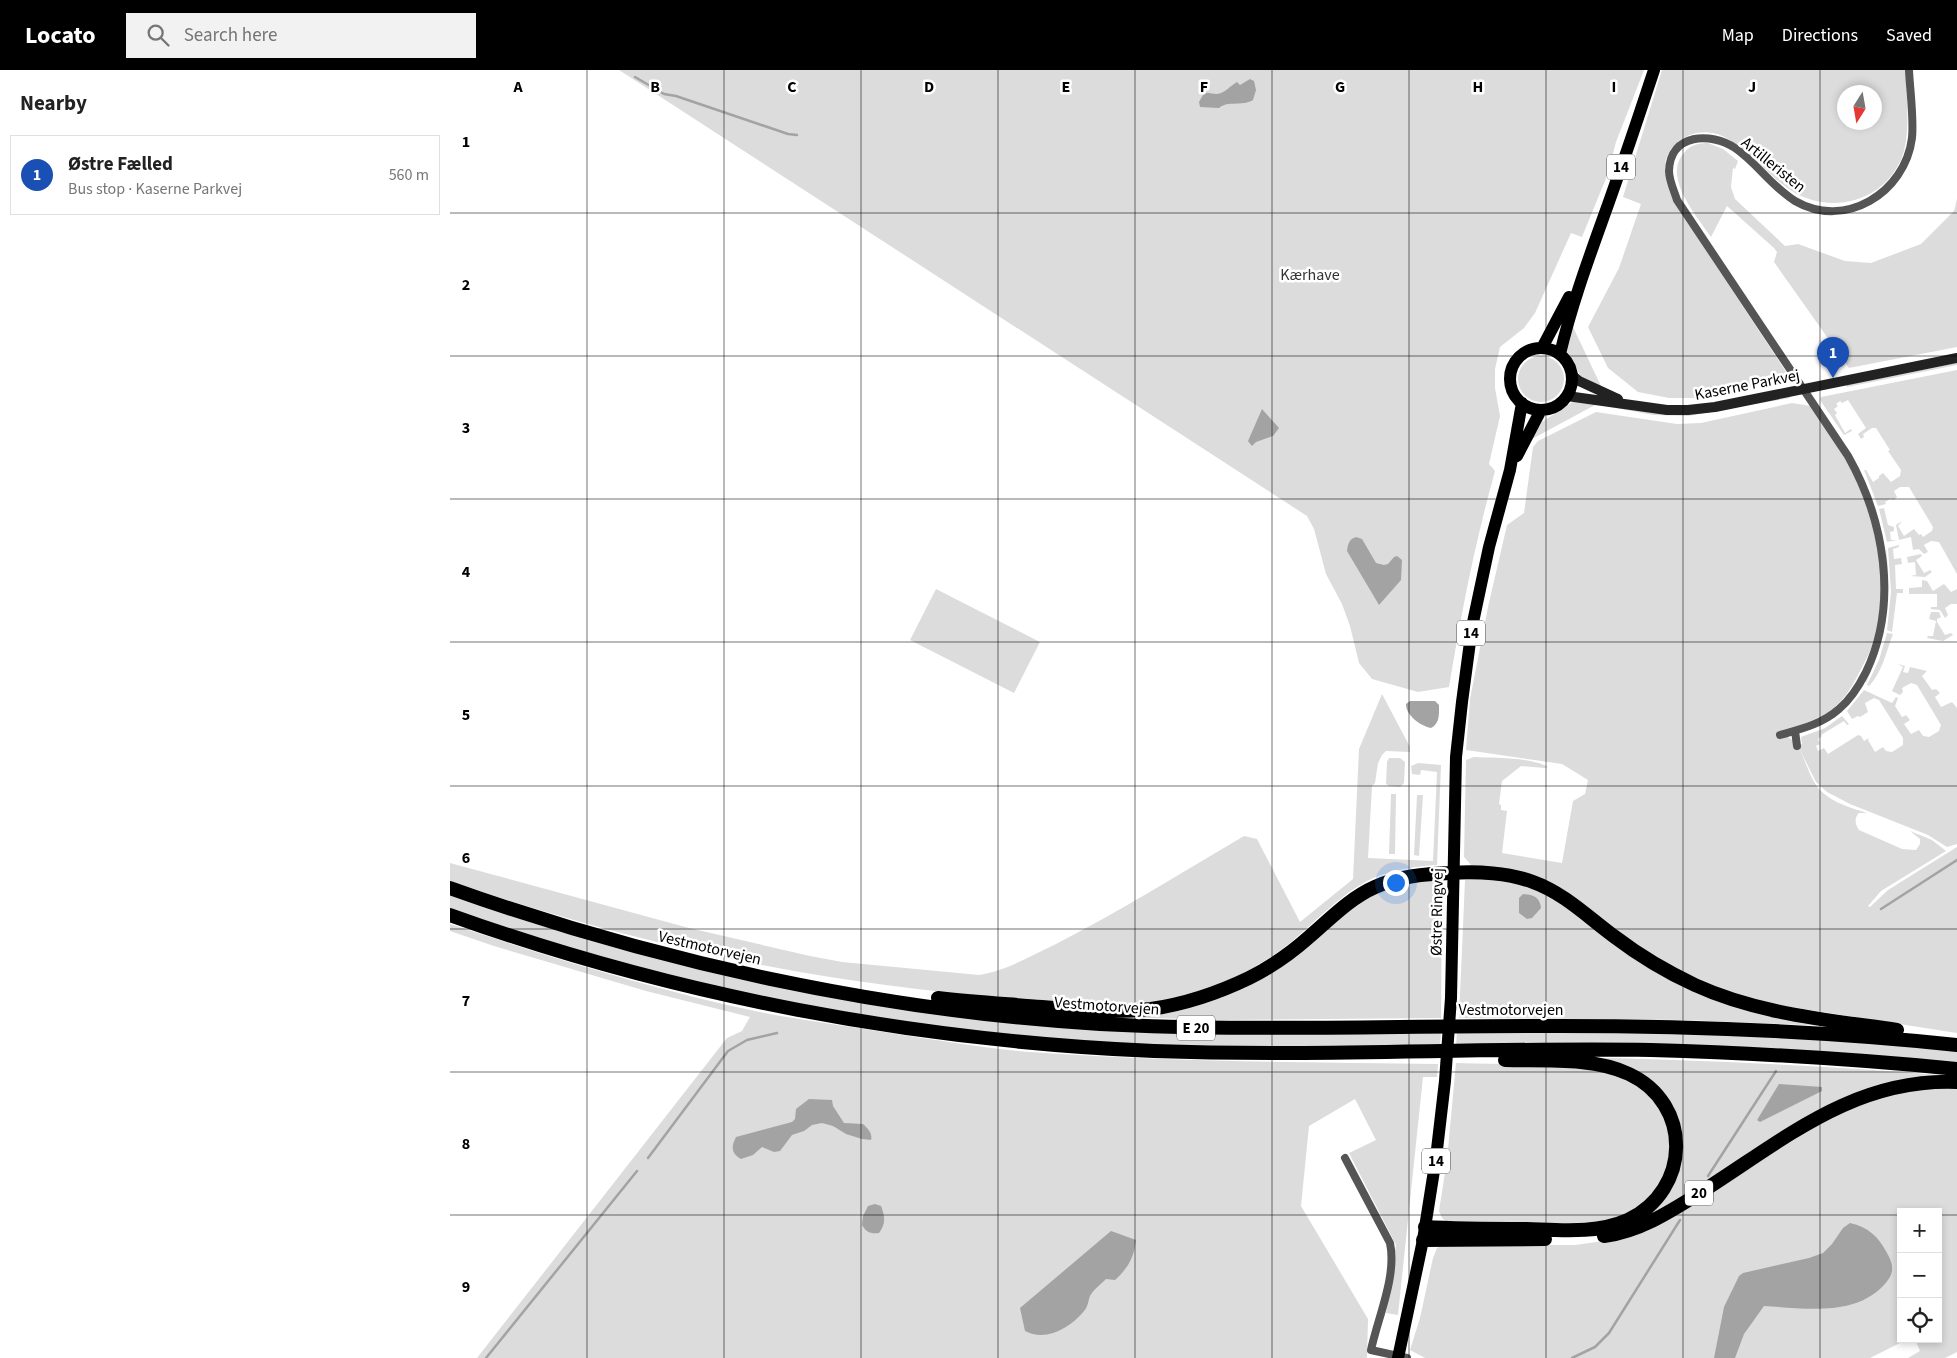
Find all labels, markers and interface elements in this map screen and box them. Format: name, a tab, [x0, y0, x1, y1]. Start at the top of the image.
search box	[126, 13, 476, 58]
text: Locato	[25, 18, 96, 53]
icon: search	[144, 21, 172, 49]
text: Search here	[184, 22, 277, 49]
text: Map	[1722, 23, 1754, 48]
text: Directions	[1782, 23, 1858, 48]
text: Saved	[1886, 23, 1932, 48]
text: A	[512, 76, 523, 98]
text: B	[650, 76, 660, 98]
text: C	[787, 76, 797, 98]
text: D	[924, 76, 934, 98]
text: E	[1062, 76, 1070, 98]
text: F	[1200, 76, 1208, 98]
text: G	[1335, 76, 1345, 98]
text: H	[1473, 76, 1483, 98]
text: I	[1612, 76, 1616, 98]
text: J	[1748, 76, 1756, 98]
north arrow	[1837, 85, 1882, 130]
text: Nearby	[20, 88, 87, 118]
text: 1	[462, 131, 470, 153]
street label: Artilleristen	[1736, 132, 1810, 198]
text: Østre Fælled	[68, 151, 173, 178]
road number: 14	[1607, 154, 1635, 180]
text: 1	[33, 164, 41, 186]
text: 560 m	[389, 164, 429, 186]
text: Bus stop · Kaserne Parkvej	[68, 178, 242, 200]
park label: Kærhave	[1280, 264, 1340, 286]
text: 2	[462, 274, 470, 296]
pin: 1	[1817, 337, 1849, 378]
street label: Kaserne Parkvej	[1693, 364, 1802, 406]
text: 3	[462, 417, 470, 439]
text: 4	[462, 561, 471, 583]
road number: 14	[1457, 620, 1485, 646]
text: 5	[462, 704, 470, 726]
text: 6	[462, 847, 470, 869]
street label: Østre Ringvej	[1425, 868, 1449, 956]
your location	[1383, 870, 1409, 896]
street label: Vestmotorvejen	[656, 925, 764, 971]
text: 7	[462, 990, 470, 1012]
street label: Vestmotorvejen	[1054, 991, 1160, 1021]
street label: Vestmotorvejen	[1458, 999, 1564, 1021]
road number: E 20	[1177, 1016, 1215, 1040]
text: 8	[462, 1133, 470, 1155]
road number: 14	[1422, 1148, 1450, 1174]
road number: 20	[1685, 1180, 1713, 1206]
map controls	[1897, 1208, 1942, 1343]
button: +	[1897, 1208, 1942, 1253]
button: −	[1897, 1253, 1942, 1298]
text: 9	[462, 1276, 470, 1298]
button: locate	[1897, 1298, 1942, 1343]

